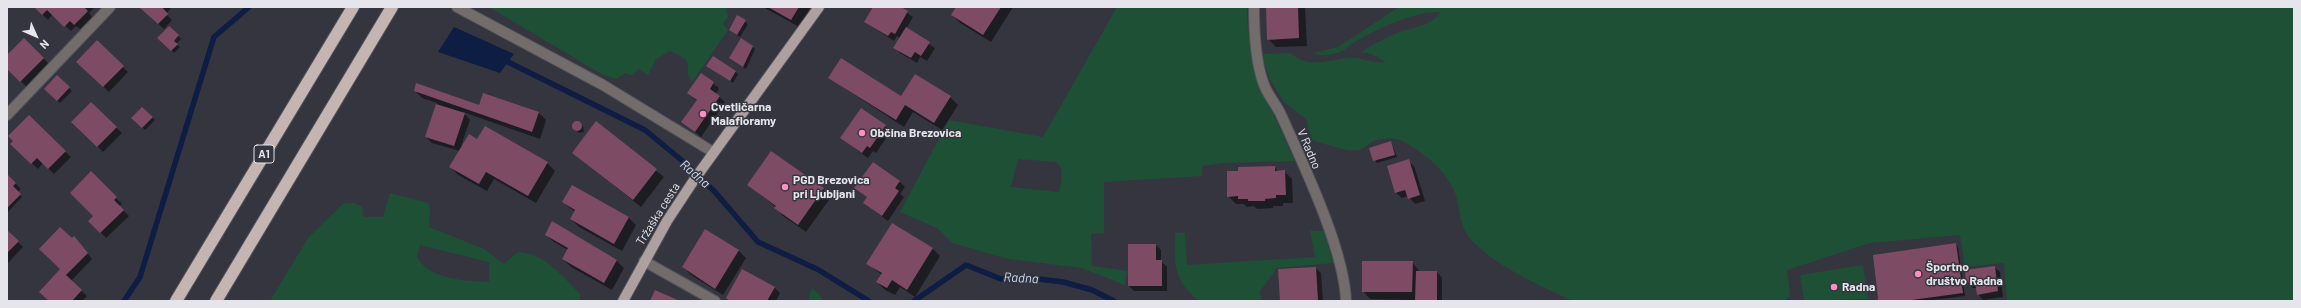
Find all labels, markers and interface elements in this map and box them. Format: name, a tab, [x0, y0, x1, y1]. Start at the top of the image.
north arrow	[16, 16, 56, 56]
text: N	[38, 38, 52, 52]
place label: Cvetličarna Malafloramy	[711, 100, 776, 128]
marker: Cvetličarna Malafloramy	[698, 109, 708, 119]
place label: Občina Brezovica	[870, 126, 961, 140]
street label: V Radno	[1294, 127, 1324, 171]
marker: Občina Brezovica	[857, 128, 867, 138]
road number: A1	[254, 145, 274, 163]
water label: Radna	[677, 157, 713, 191]
place label: PGD Brezovica pri Ljubljani	[793, 173, 870, 201]
street label: Tržaška cesta	[633, 180, 683, 248]
marker: PGD Brezovica pri Ljubljani	[780, 182, 790, 192]
place label: Športno društvo Radna	[1926, 260, 2003, 288]
water label: Radna	[1003, 269, 1039, 287]
marker: Športno društvo Radna	[1913, 269, 1923, 279]
place label: Radna	[1842, 280, 1875, 294]
marker: Radna	[1829, 282, 1839, 292]

